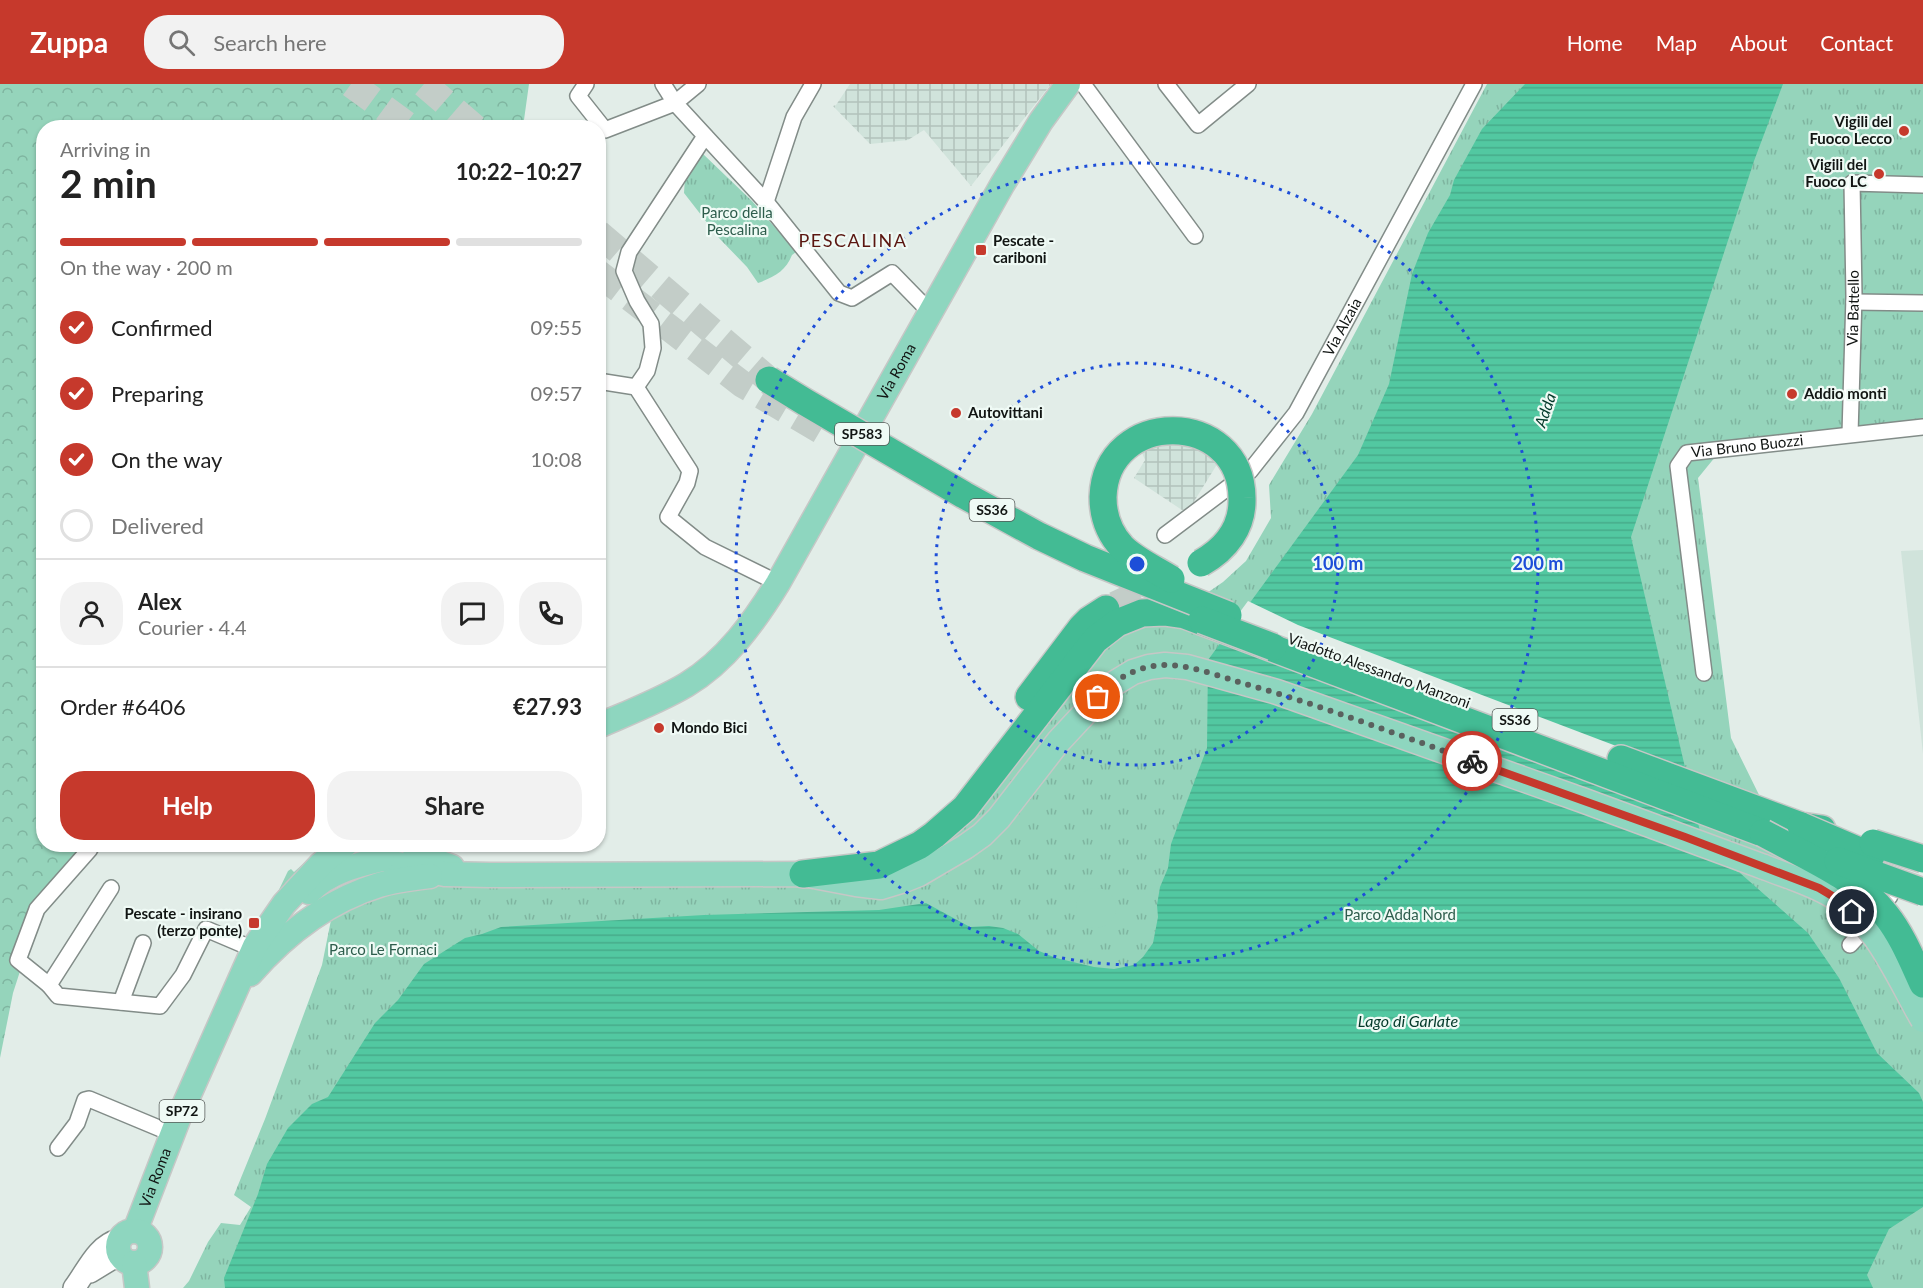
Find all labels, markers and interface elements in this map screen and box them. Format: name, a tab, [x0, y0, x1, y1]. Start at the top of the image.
search box	[144, 15, 564, 69]
text: Zuppa	[30, 25, 108, 59]
icon: search	[165, 26, 198, 59]
text: Search here	[213, 29, 327, 56]
text: Home	[1567, 30, 1623, 55]
text: Map	[1656, 30, 1697, 55]
text: About	[1730, 30, 1787, 55]
text: Contact	[1820, 30, 1893, 55]
place label: Vigili del Fuoco Lecco	[1809, 112, 1892, 147]
marker: Vigili del Fuoco Lecco	[1897, 124, 1911, 138]
text: Arriving in	[60, 137, 151, 161]
place label: Vigili del Fuoco LC	[1805, 155, 1867, 190]
text: 10:22–10:27	[456, 158, 582, 185]
text: 2 min	[60, 160, 157, 206]
marker: Vigili del Fuoco LC	[1872, 167, 1886, 181]
park label: Parco della Pescalina	[701, 203, 773, 238]
district label: PESCALINA	[799, 229, 907, 251]
place label: Pescate - cariboni	[993, 231, 1054, 266]
marker: Pescate - cariboni	[974, 243, 988, 257]
text: On the way · 200 m	[60, 255, 233, 279]
street label: Via Battello	[1843, 270, 1862, 346]
street label: Via Alzaia	[1319, 294, 1365, 359]
icon: check	[60, 311, 93, 344]
text: Confirmed	[111, 314, 213, 341]
text: 09:55	[531, 315, 582, 339]
street label: Via Roma	[873, 340, 919, 403]
icon: check	[60, 377, 93, 410]
text: Preparing	[111, 380, 203, 407]
text: 09:57	[531, 381, 582, 405]
place label: Addio monti	[1803, 384, 1887, 402]
marker: Addio monti	[1785, 387, 1799, 401]
water label: Adda	[1530, 390, 1559, 430]
place label: Autovittani	[967, 403, 1043, 421]
marker: Autovittani	[949, 406, 963, 420]
road number: SP583	[835, 423, 889, 445]
street label: Via Bruno Buozzi	[1690, 430, 1804, 460]
icon: check	[60, 443, 93, 476]
text: On the way	[111, 446, 222, 473]
text: 10:08	[531, 447, 582, 471]
road number: SS36	[970, 499, 1014, 521]
text: Delivered	[111, 512, 204, 539]
text: 100 m	[1313, 552, 1363, 574]
text: 200 m	[1513, 552, 1563, 574]
centre of rings	[1127, 554, 1147, 574]
button: person	[60, 582, 123, 645]
button: chat	[441, 582, 504, 645]
button: phone	[519, 582, 582, 645]
text: Alex	[138, 588, 182, 615]
text: Courier · 4.4	[138, 615, 247, 639]
street label: Viadotto Alessandro Manzoni	[1286, 629, 1473, 712]
pin	[1072, 671, 1123, 722]
icon: bag	[1081, 680, 1114, 713]
text: Order #6406	[60, 693, 186, 720]
text: €27.93	[513, 693, 582, 720]
road number: SS36	[1492, 709, 1538, 731]
place label: Mondo Bici	[671, 718, 748, 736]
marker: Mondo Bici	[652, 721, 666, 735]
courier	[1442, 731, 1502, 791]
icon: bike	[1456, 745, 1489, 778]
button: Help	[60, 771, 315, 840]
button: Share	[327, 771, 582, 840]
pin	[1826, 886, 1877, 937]
icon: home	[1835, 895, 1868, 928]
place label: Pescate - insirano (terzo ponte)	[124, 904, 242, 939]
park label: Parco Adda Nord	[1344, 905, 1456, 923]
marker: Pescate - insirano (terzo ponte)	[247, 916, 261, 930]
park label: Parco Le Fornaci	[329, 940, 437, 958]
water label: Lago di Garlate	[1358, 1011, 1459, 1030]
road number: SP72	[160, 1100, 204, 1122]
street label: Via Roma	[135, 1145, 174, 1210]

